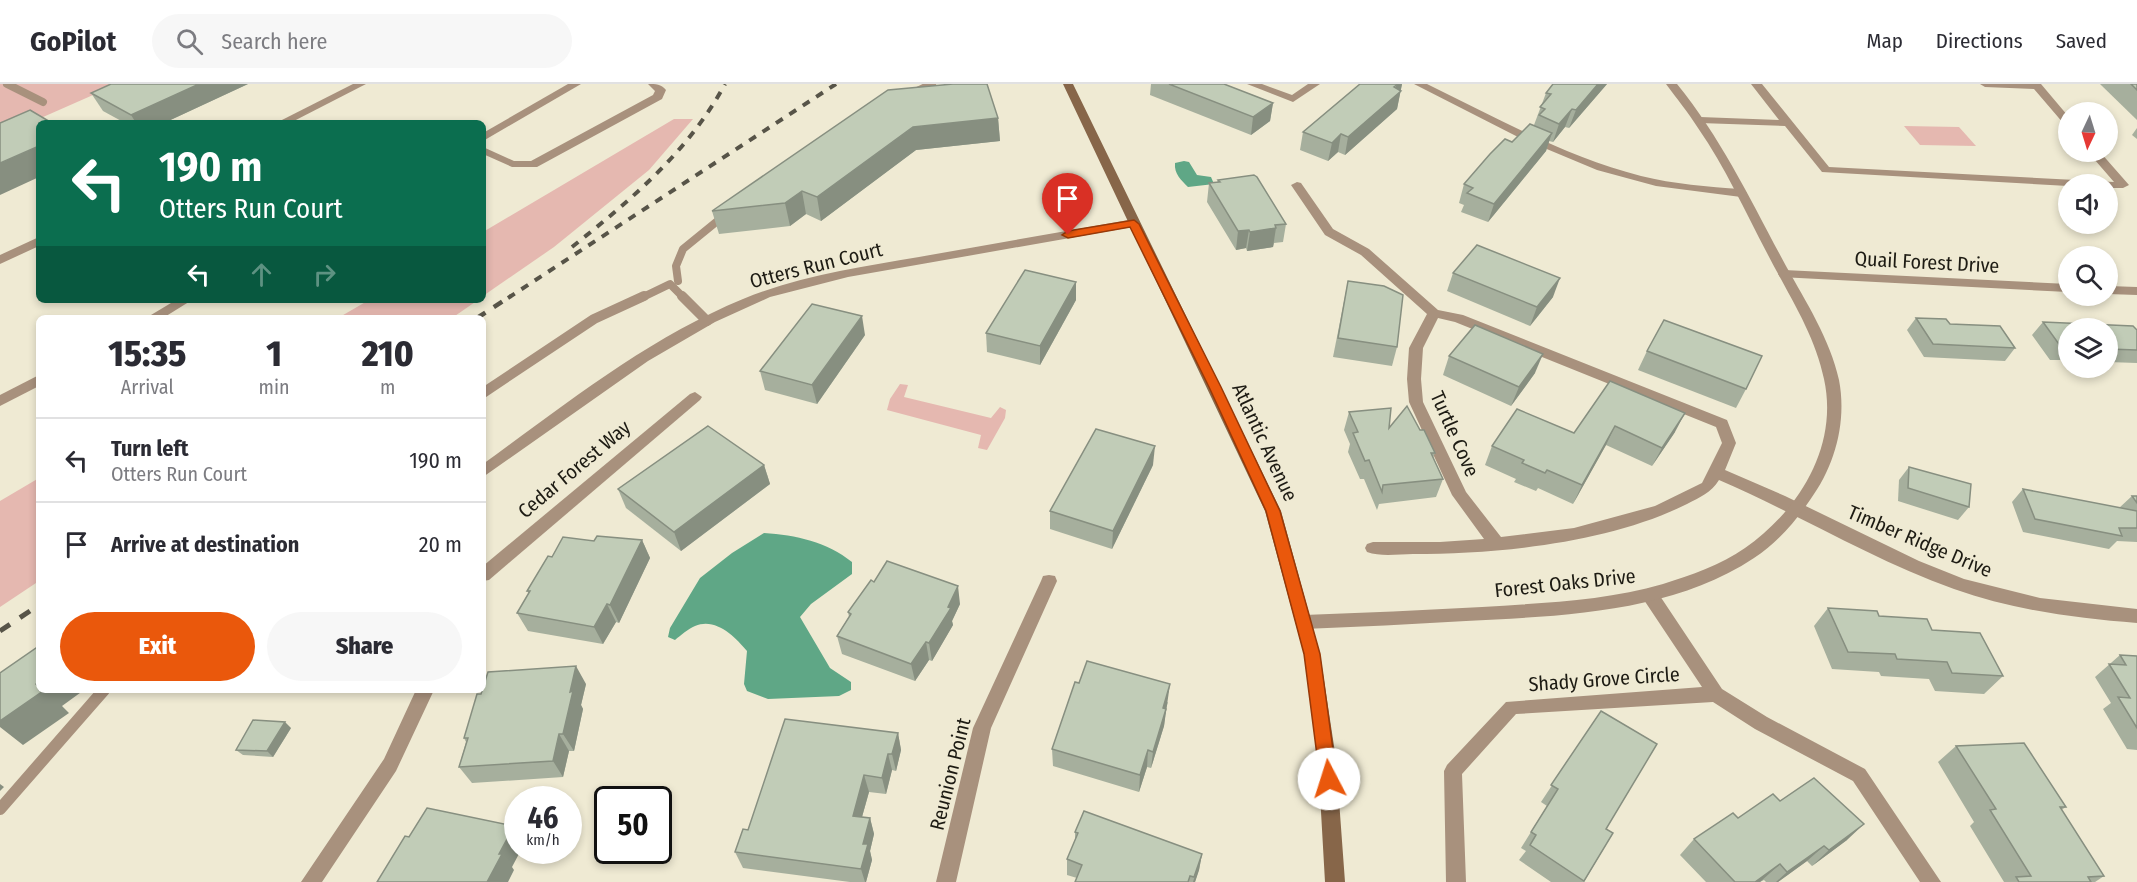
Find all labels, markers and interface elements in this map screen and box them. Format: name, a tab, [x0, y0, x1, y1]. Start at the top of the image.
search box	[152, 14, 572, 68]
text: GoPilot	[30, 25, 116, 58]
icon: search	[173, 25, 206, 58]
text: Search here	[221, 28, 327, 55]
text: Map	[1866, 28, 1903, 54]
text: Directions	[1936, 28, 2023, 54]
text: Saved	[2056, 28, 2107, 54]
north arrow	[2058, 102, 2118, 162]
map controls	[2058, 102, 2118, 378]
text: 190 m	[159, 142, 262, 192]
icon: left	[60, 144, 138, 222]
pin	[1042, 173, 1093, 235]
button: sound	[2058, 174, 2118, 234]
icon: arrive	[1051, 182, 1084, 215]
text: Otters Run Court	[159, 193, 343, 225]
street label: Otters Run Court	[747, 237, 885, 293]
street label: Quail Forest Drive	[1854, 246, 2000, 278]
button: search	[2058, 246, 2118, 306]
icon: left	[182, 258, 215, 291]
icon: ahead	[245, 258, 278, 291]
icon: right	[308, 258, 341, 291]
button: layers	[2058, 318, 2118, 378]
text: 15:35	[108, 332, 186, 376]
text: 1	[266, 332, 282, 376]
text: 210	[362, 332, 414, 376]
text: Arrival	[121, 375, 174, 399]
text: min	[259, 375, 289, 399]
text: m	[380, 375, 395, 399]
street label: Atlantic Avenue	[1227, 379, 1303, 505]
street label: Turtle Cove	[1426, 388, 1484, 480]
street label: Cedar Forest Way	[513, 415, 635, 523]
text: Turn left	[111, 435, 189, 462]
icon: left	[60, 444, 93, 477]
text: 190 m	[409, 447, 462, 474]
text: Otters Run Court	[111, 462, 247, 486]
street label: Timber Ridge Drive	[1844, 500, 1996, 582]
icon: arrive	[60, 528, 93, 561]
text: Arrive at destination	[111, 531, 299, 558]
text: 20 m	[419, 531, 462, 558]
street label: Forest Oaks Drive	[1493, 564, 1637, 602]
button: Exit	[60, 612, 255, 681]
button: Share	[267, 612, 462, 681]
street label: Shady Grove Circle	[1528, 662, 1680, 696]
street label: Reunion Point	[924, 715, 976, 833]
position arrow	[1297, 747, 1361, 811]
speed limit sign: 50	[594, 786, 672, 864]
text: 46	[527, 800, 559, 836]
text: km/h	[526, 831, 560, 849]

